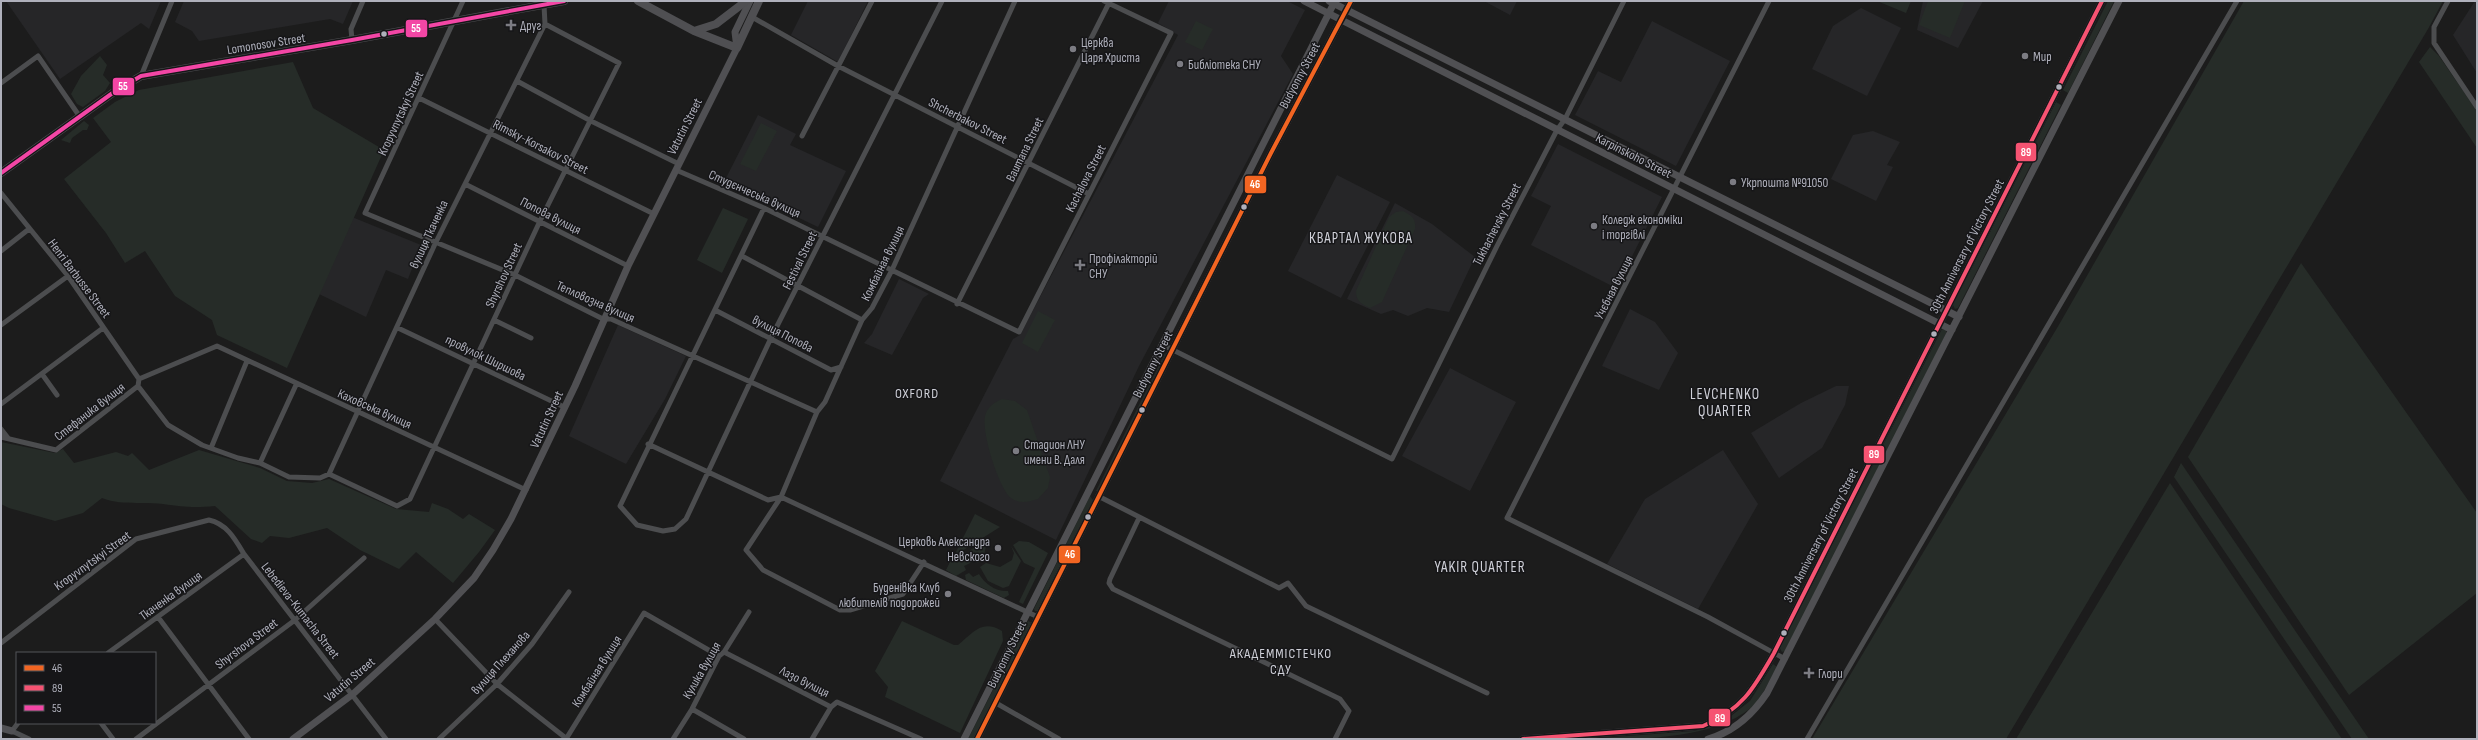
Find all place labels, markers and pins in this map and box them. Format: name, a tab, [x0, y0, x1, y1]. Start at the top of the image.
place label: Друг	[520, 18, 541, 34]
marker: Друг	[505, 19, 517, 31]
unlabelled marker	[379, 29, 389, 39]
place label: Церква Царя Христа	[1081, 35, 1140, 66]
marker: Церква Царя Христа	[1068, 44, 1078, 54]
place label: Мир	[2033, 49, 2052, 65]
marker: Мир	[2020, 51, 2030, 61]
place label: Библіотека СНУ	[1188, 57, 1261, 73]
marker: Библіотека СНУ	[1175, 59, 1185, 69]
unlabelled marker	[2054, 82, 2064, 92]
place label: Укрпошта №91050	[1741, 175, 1828, 191]
marker: Укрпошта №91050	[1728, 177, 1738, 187]
unlabelled marker	[1239, 202, 1249, 212]
place label: Коледж економіки і торгівлі	[1602, 212, 1683, 243]
marker: Коледж економіки і торгівлі	[1589, 221, 1599, 231]
place label: Профілакторій СНУ	[1089, 251, 1157, 282]
marker: Профілакторій СНУ	[1074, 259, 1086, 271]
unlabelled marker	[1929, 329, 1939, 339]
unlabelled marker	[1137, 405, 1147, 415]
place label: Стадион ЛНУ имени В. Даля	[1024, 437, 1085, 468]
marker: Стадион ЛНУ имени В. Даля	[1011, 446, 1021, 456]
unlabelled marker	[1083, 512, 1093, 522]
place label: Церковь Александра Невского	[899, 534, 990, 565]
marker: Церковь Александра Невского	[993, 543, 1003, 553]
place label: Буденівка Клуб любителів подорожей	[839, 580, 940, 611]
marker: Буденівка Клуб любителів подорожей	[943, 589, 953, 599]
unlabelled marker	[1779, 628, 1789, 638]
place label: Глори	[1818, 666, 1843, 682]
marker: Глори	[1803, 667, 1815, 679]

